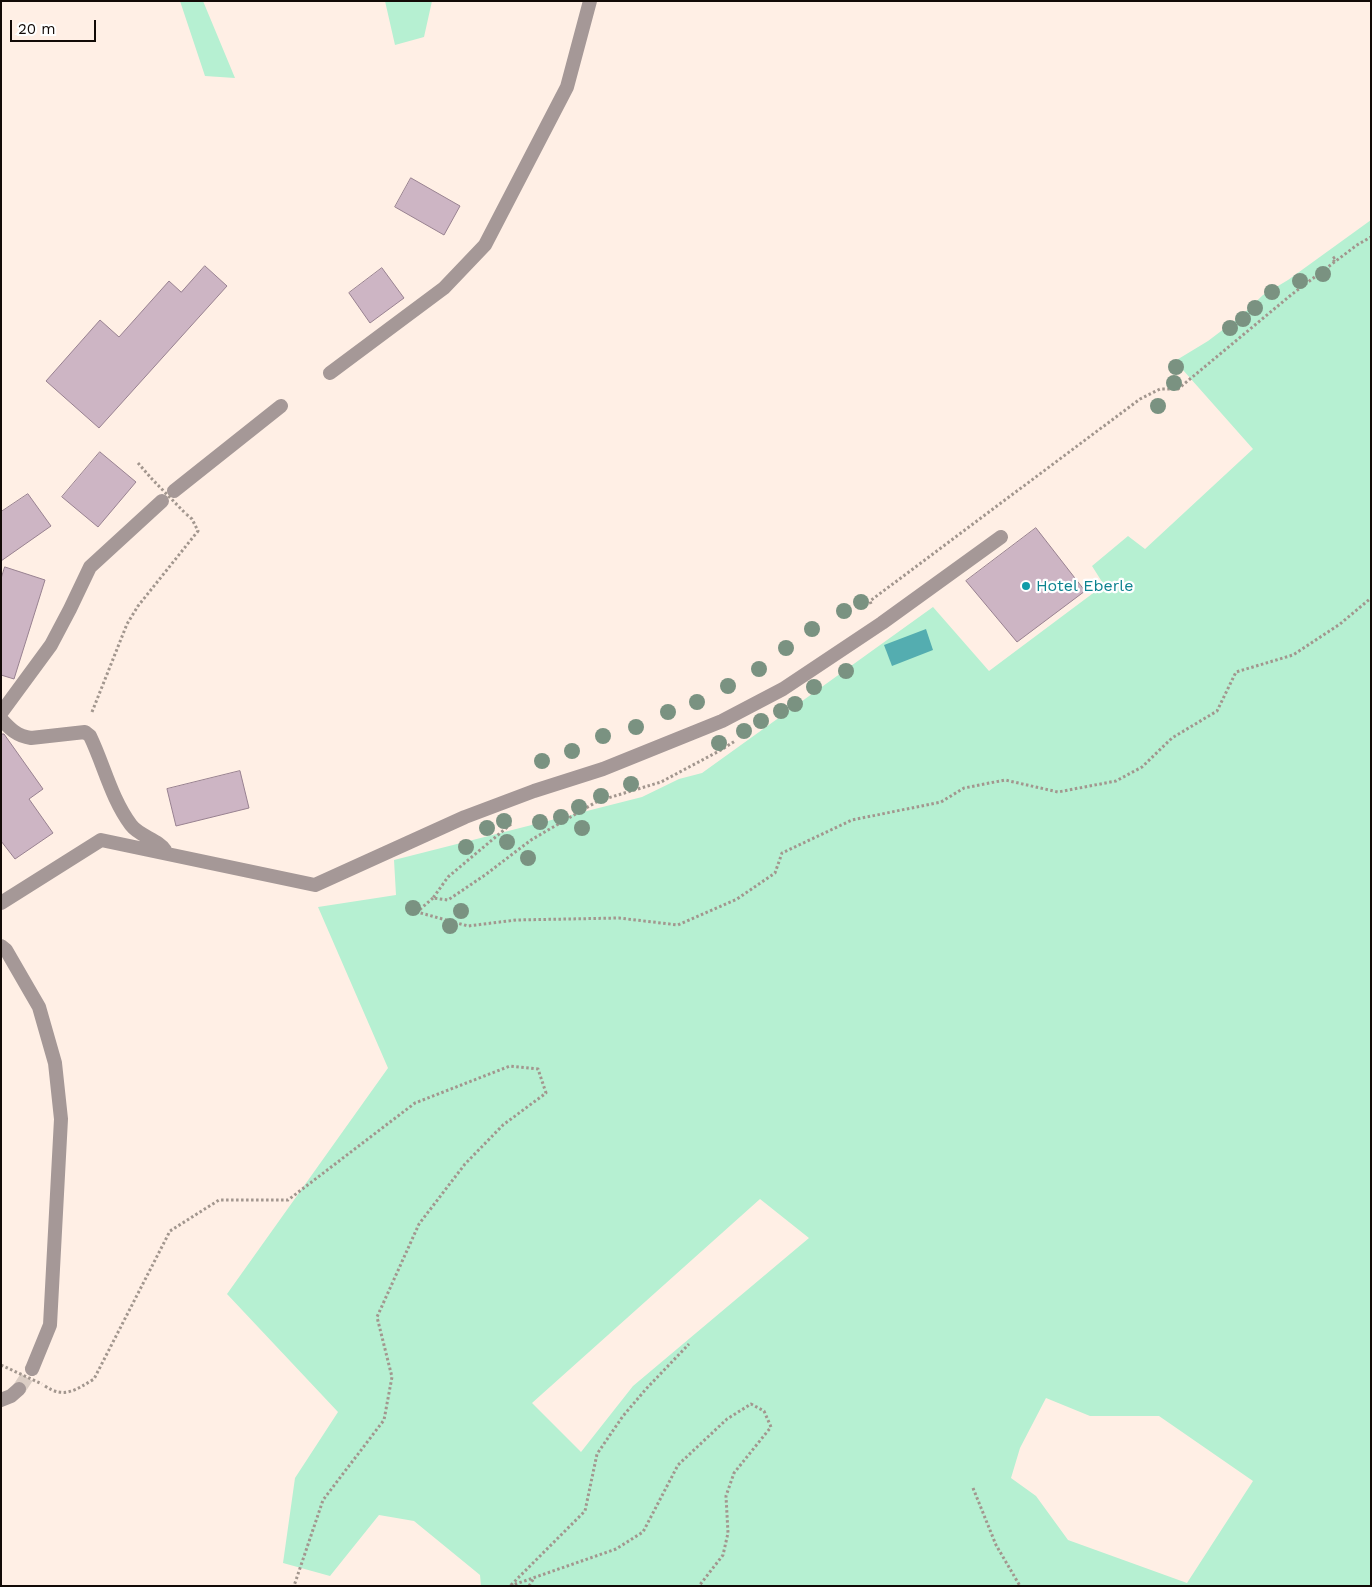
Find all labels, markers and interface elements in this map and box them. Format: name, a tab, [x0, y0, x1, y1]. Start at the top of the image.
scale bar	[12, 10, 99, 42]
text: 20 m	[18, 20, 56, 38]
place label: Hotel Eberle	[1036, 576, 1133, 596]
marker: Hotel Eberle	[1020, 580, 1032, 592]

